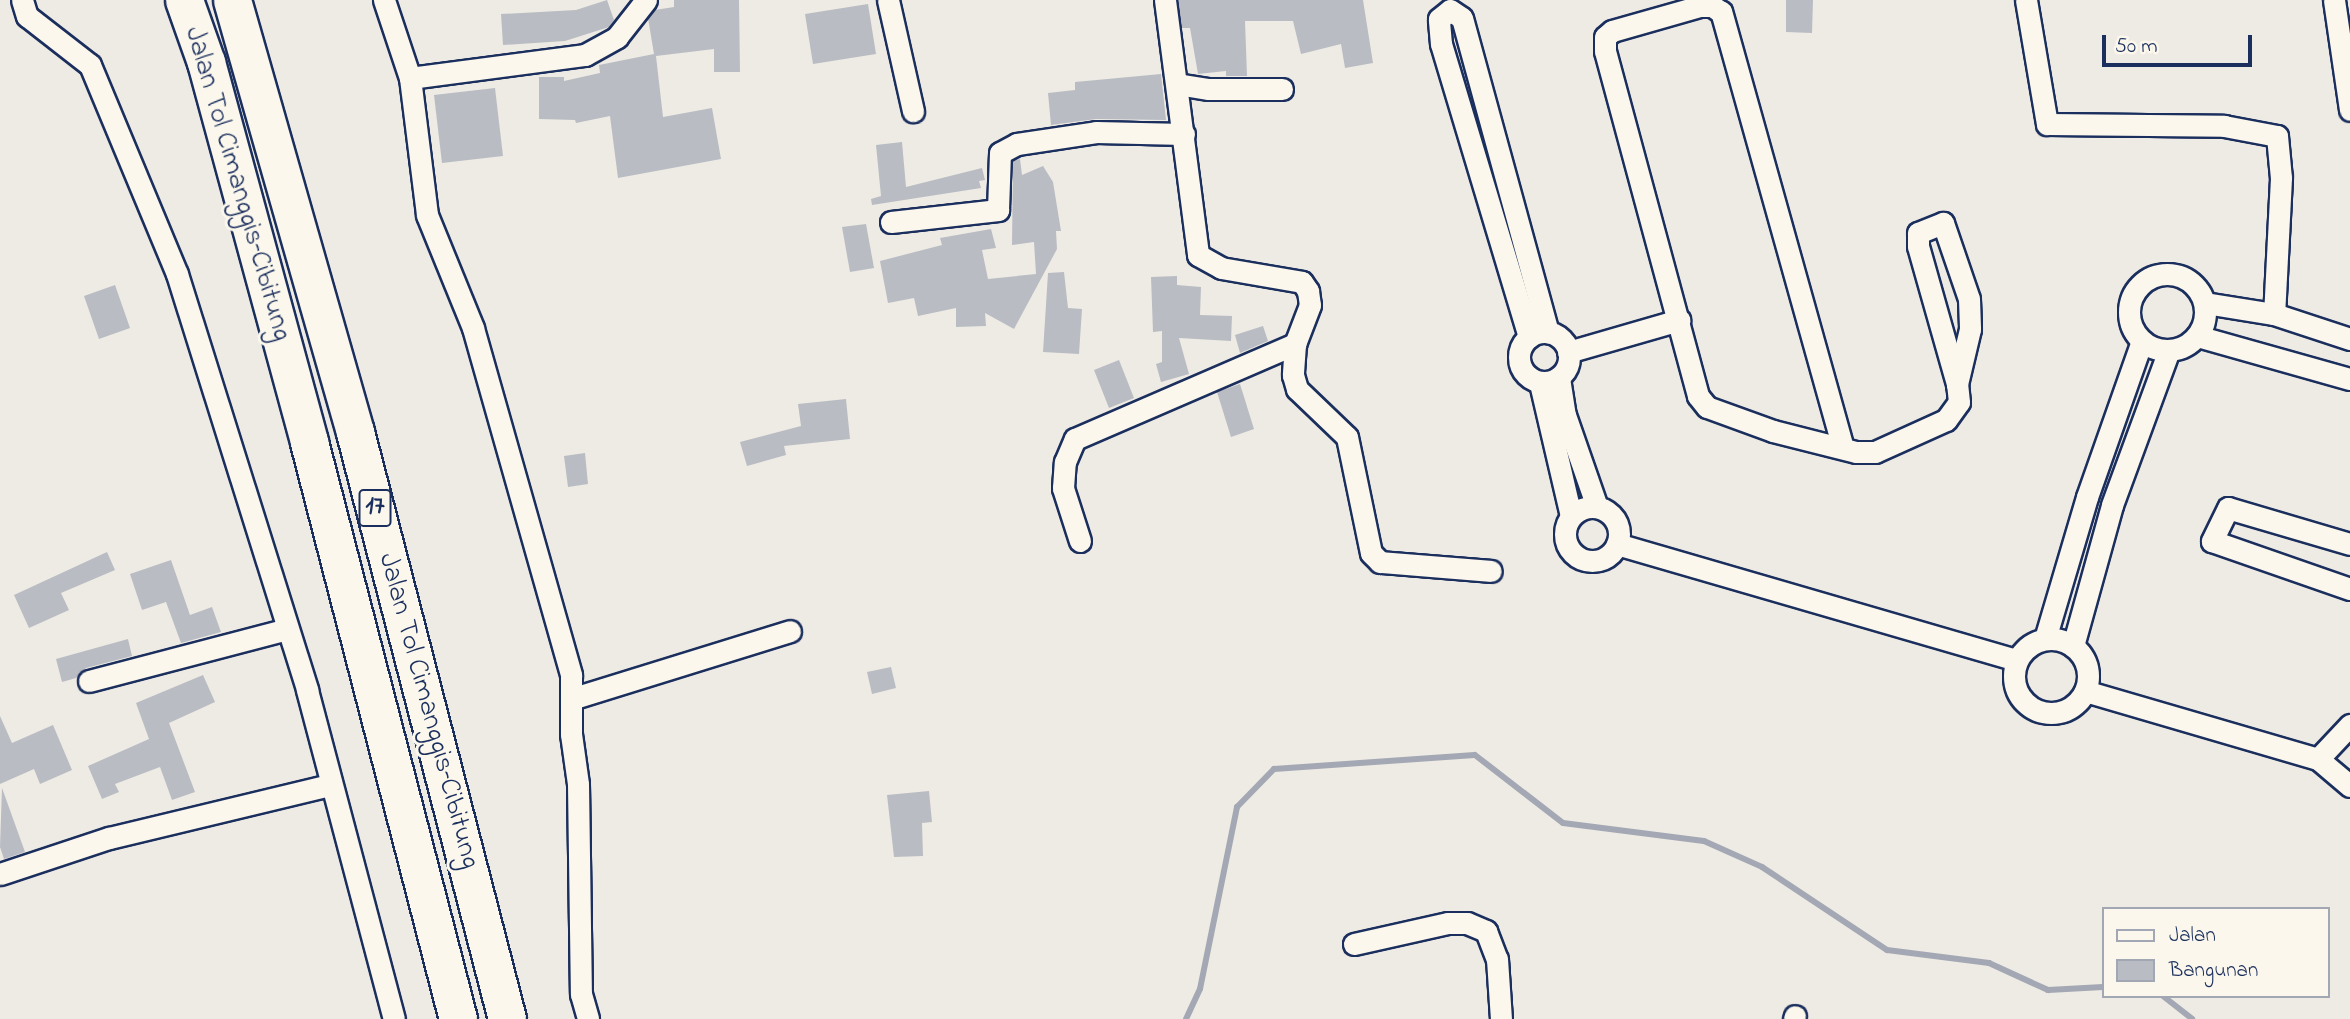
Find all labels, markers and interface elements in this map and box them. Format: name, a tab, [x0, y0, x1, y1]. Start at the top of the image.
scale bar	[2105, 21, 2256, 65]
street label: Jalan Tol Cimanggis–Cibitung	[176, 23, 298, 345]
text: 50 m	[2115, 32, 2158, 62]
road number: 17	[358, 486, 392, 530]
street label: Jalan Tol Cimanggis–Cibitung	[370, 550, 486, 872]
legend	[2102, 907, 2329, 998]
text: Jalan	[2169, 921, 2216, 951]
text: Bangunan	[2169, 956, 2258, 986]

